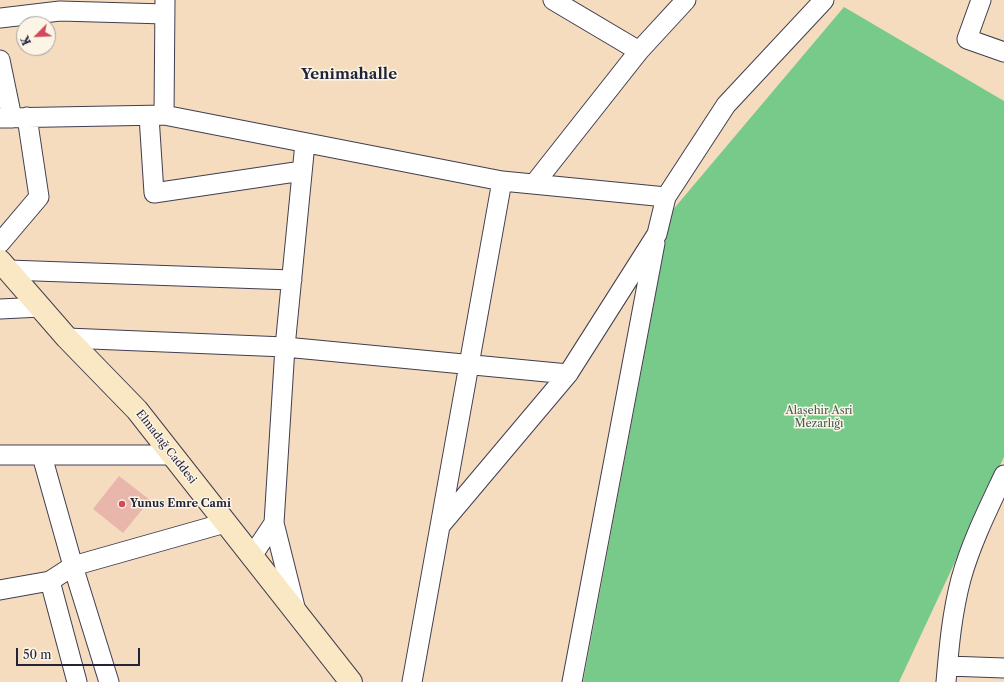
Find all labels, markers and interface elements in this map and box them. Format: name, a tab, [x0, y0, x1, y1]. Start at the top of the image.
north arrow	[16, 16, 56, 56]
text: K	[18, 34, 34, 47]
district label: Yenimahalle	[301, 66, 397, 84]
park label: Alaşehir Asri Mezarlığı	[786, 404, 852, 430]
street label: Elmadağ Caddesi	[133, 407, 199, 487]
place label: Yunus Emre Cami	[130, 497, 231, 511]
marker: Yunus Emre Cami	[117, 499, 127, 509]
scale bar	[18, 640, 142, 666]
text: 50 m	[23, 647, 52, 662]

